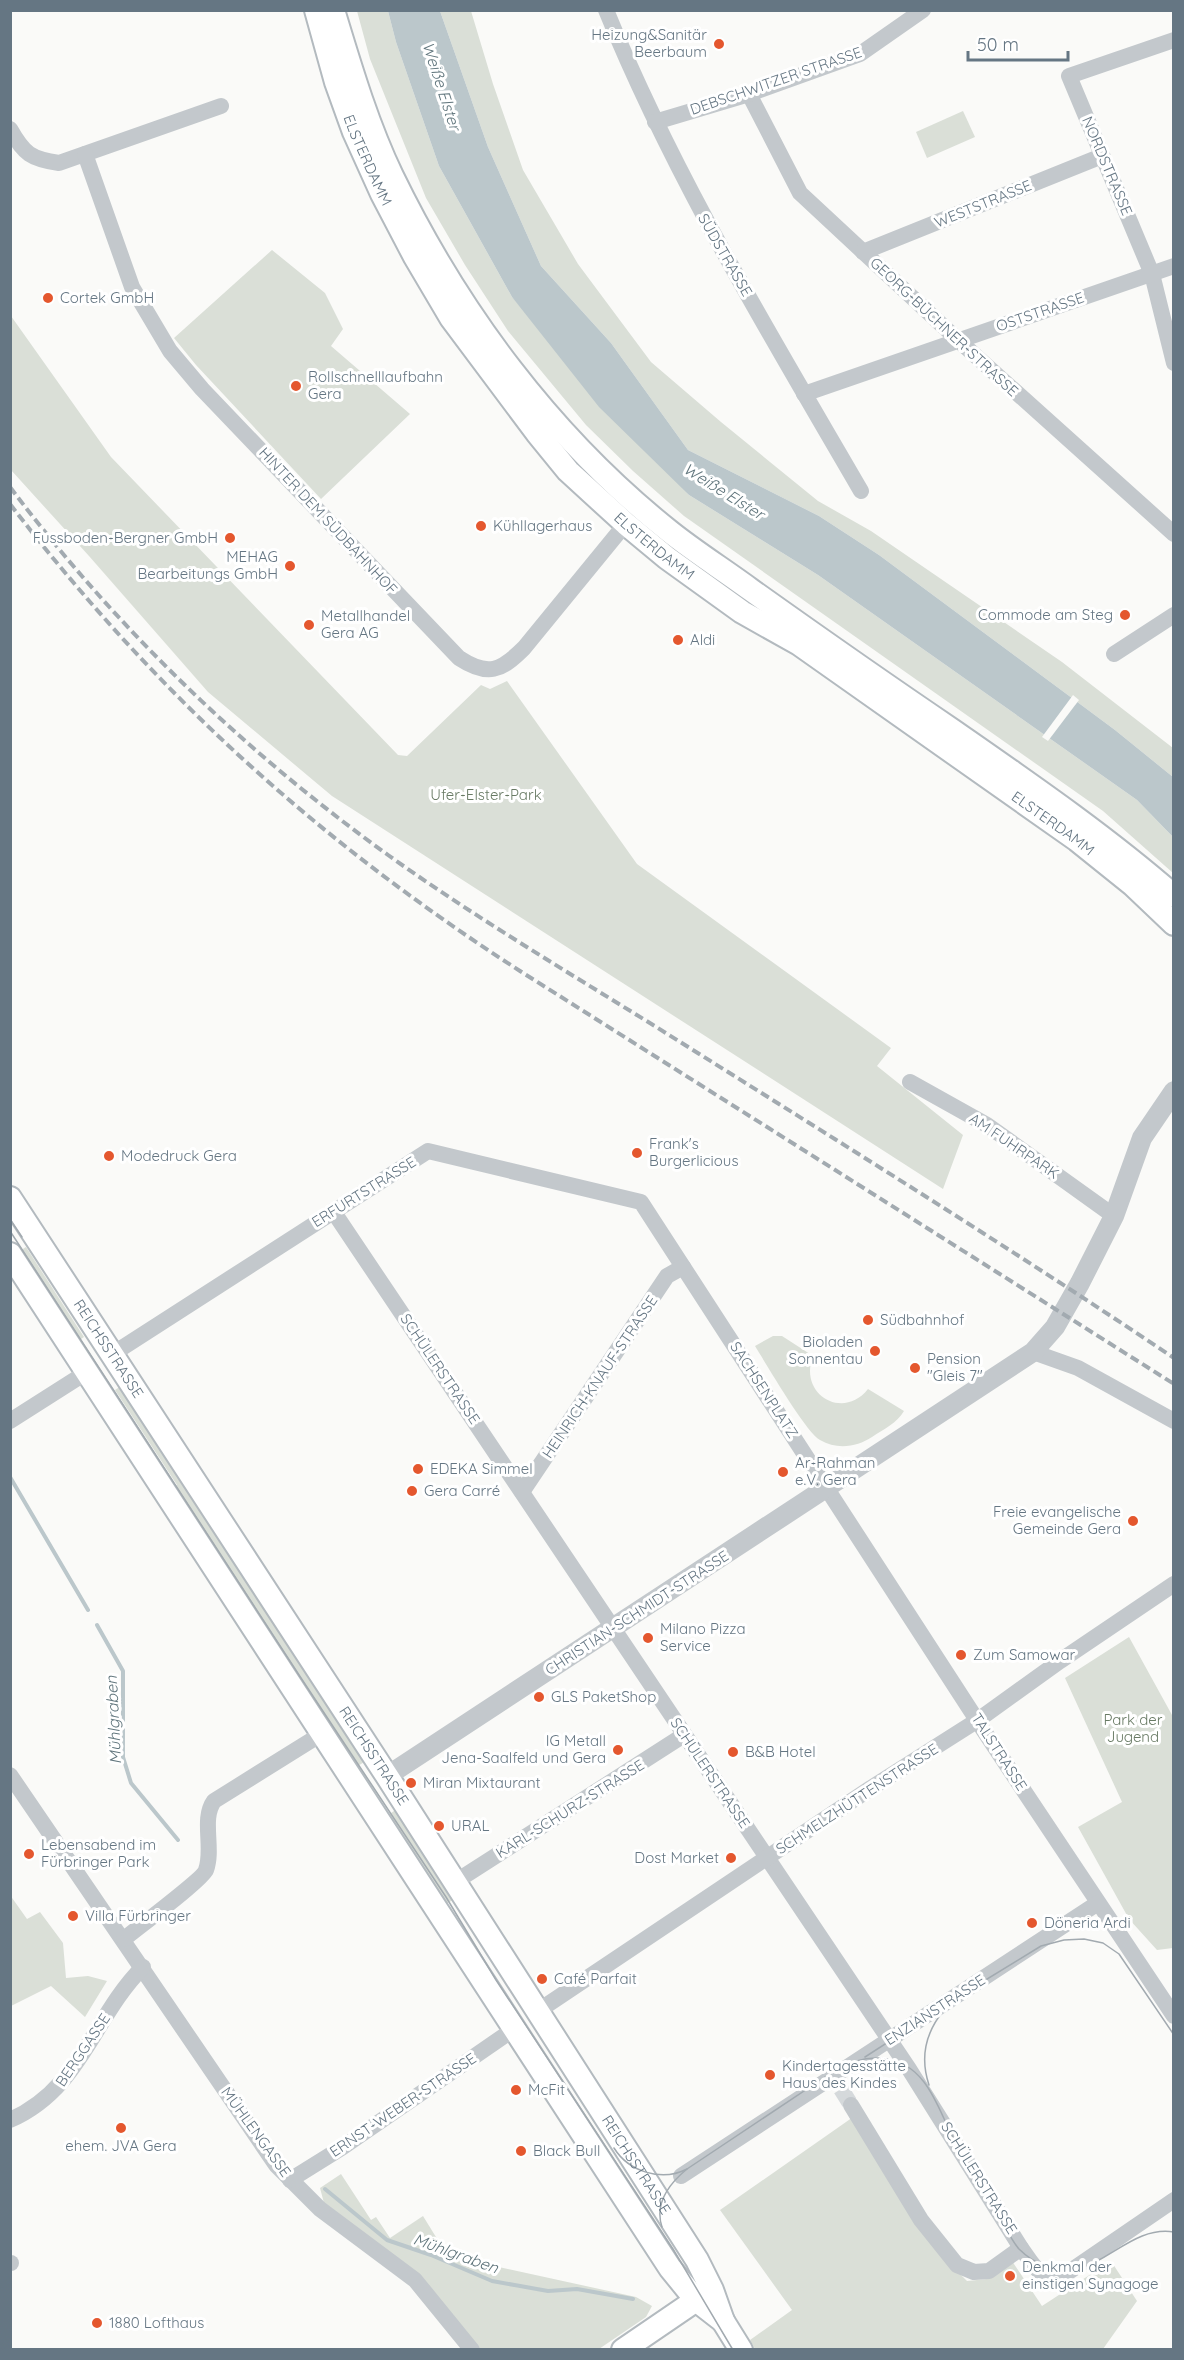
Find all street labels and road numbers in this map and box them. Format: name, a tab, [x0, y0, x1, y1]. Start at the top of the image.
street label: DEBSCHWITZER STRASSE	[687, 42, 864, 119]
street label: ELSTERDAMM	[340, 112, 396, 209]
street label: NORDSTRASSE	[1078, 113, 1137, 218]
street label: WESTSTRASSE	[931, 175, 1034, 232]
street label: SÜDSTRASSE	[694, 210, 757, 300]
street label: GEORG-BÜCHNER-STRASSE	[866, 253, 1022, 400]
street label: OSTSTRASSE	[993, 288, 1086, 335]
street label: HINTER DEM SÜDBAHNHOF	[255, 443, 402, 598]
street label: ELSTERDAMM	[610, 508, 698, 584]
street label: ELSTERDAMM	[1008, 787, 1099, 859]
street label: AM FUHRPARK	[966, 1109, 1063, 1183]
street label: ERFURTSTRASSE	[308, 1152, 419, 1231]
street label: HEINRICH-KNAUF-STRASSE	[538, 1292, 661, 1462]
street label: REICHSSTRASSE	[70, 1296, 148, 1401]
street label: SCHÜLERSTRASSE	[396, 1310, 484, 1427]
street label: SACHSENPLATZ	[726, 1338, 803, 1442]
street label: CHRISTIAN-SCHMIDT-STRASSE	[541, 1546, 732, 1679]
street label: REICHSSTRASSE	[335, 1703, 413, 1809]
street label: TALSTRASSE	[967, 1709, 1032, 1794]
street label: SCHÜLERSTRASSE	[666, 1714, 754, 1831]
street label: SCHMELZHÜTTENSTRASSE	[772, 1739, 941, 1858]
street label: KARL-SCHURZ-STRASSE	[492, 1755, 648, 1862]
street label: ENZIANSTRASSE	[881, 1970, 989, 2049]
street label: BERGGASSE	[51, 2010, 114, 2090]
street label: ERNST-WEBER-STRASSE	[326, 2048, 480, 2161]
street label: MÜHLENGASSE	[217, 2083, 295, 2181]
street label: REICHSSTRASSE	[598, 2112, 675, 2218]
street label: SCHÜLERSTRASSE	[937, 2118, 1022, 2237]

